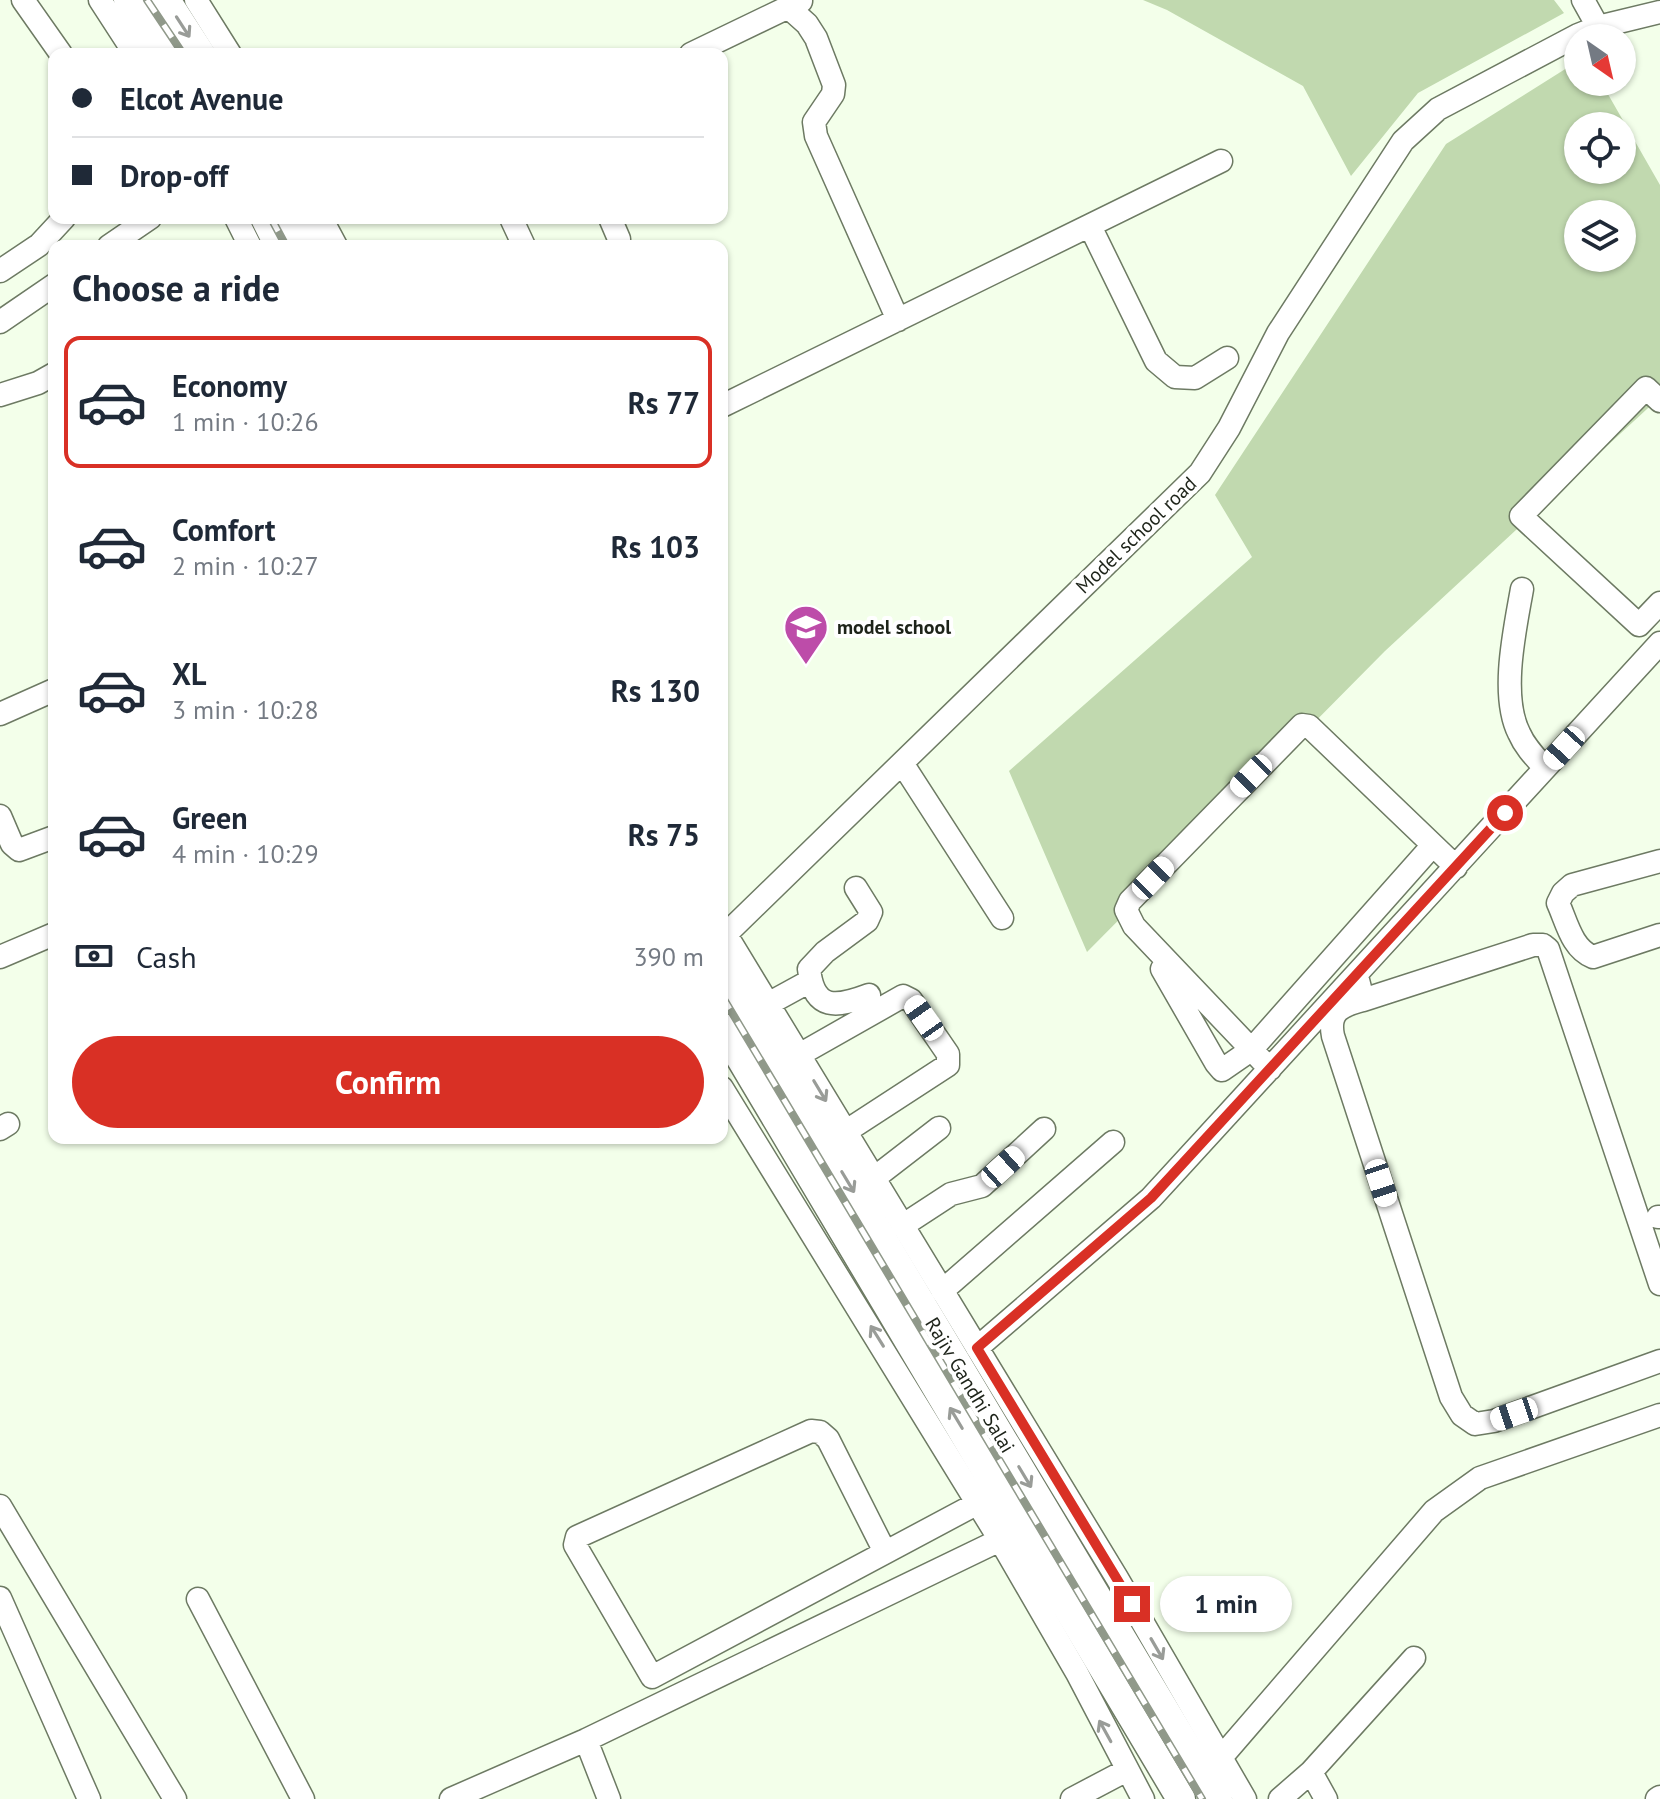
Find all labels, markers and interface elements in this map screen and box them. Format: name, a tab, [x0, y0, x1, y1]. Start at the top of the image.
one-way arrow	[176, 15, 192, 38]
north arrow	[1564, 24, 1636, 96]
map controls	[1564, 24, 1636, 272]
text: Elcot Avenue	[120, 79, 284, 118]
button: locate	[1564, 112, 1636, 184]
text: Drop-off	[120, 156, 228, 195]
button: layers	[1564, 200, 1636, 272]
text: Choose a ride	[72, 264, 280, 311]
icon: car	[76, 366, 148, 438]
text: Economy	[172, 366, 287, 405]
text: Rs 77	[628, 383, 700, 422]
text: 1 min · 10:26	[172, 405, 319, 438]
street label: Model school road	[1070, 471, 1202, 599]
icon: car	[76, 510, 148, 582]
text: Comfort	[172, 510, 275, 549]
text: Rs 103	[611, 527, 700, 566]
text: 2 min · 10:27	[172, 549, 319, 582]
school or university icon: model school	[782, 603, 830, 666]
place label: model school	[837, 614, 951, 640]
icon: car	[76, 654, 148, 726]
text: XL	[172, 654, 206, 693]
text: Rs 130	[611, 671, 700, 710]
text: 3 min · 10:28	[172, 693, 319, 726]
car	[1539, 722, 1589, 774]
car	[1226, 750, 1276, 802]
route start	[1487, 795, 1523, 831]
icon: car	[76, 798, 148, 870]
text: Green	[172, 798, 247, 837]
text: Rs 75	[628, 815, 700, 854]
text: 4 min · 10:29	[172, 837, 319, 870]
car	[1128, 852, 1178, 904]
icon: cash	[72, 934, 116, 978]
text: Cash	[136, 937, 197, 976]
text: 390 m	[633, 940, 704, 973]
car	[900, 991, 948, 1045]
button: Confirm	[72, 1036, 704, 1128]
one-way arrow	[812, 1079, 828, 1102]
car	[977, 1142, 1029, 1192]
car	[1362, 1156, 1400, 1210]
one-way arrow	[841, 1170, 857, 1193]
street label: Rajiv Gandhi Salai	[919, 1312, 1021, 1458]
one-way arrow	[868, 1325, 884, 1348]
car	[1487, 1395, 1541, 1433]
one-way arrow	[948, 1407, 964, 1430]
one-way arrow	[1017, 1465, 1033, 1488]
callout: 1 min	[1160, 1576, 1292, 1632]
route end	[1114, 1586, 1150, 1622]
text: 1 min	[1194, 1587, 1258, 1620]
one-way arrow	[1149, 1637, 1165, 1660]
one-way arrow	[1097, 1719, 1112, 1743]

